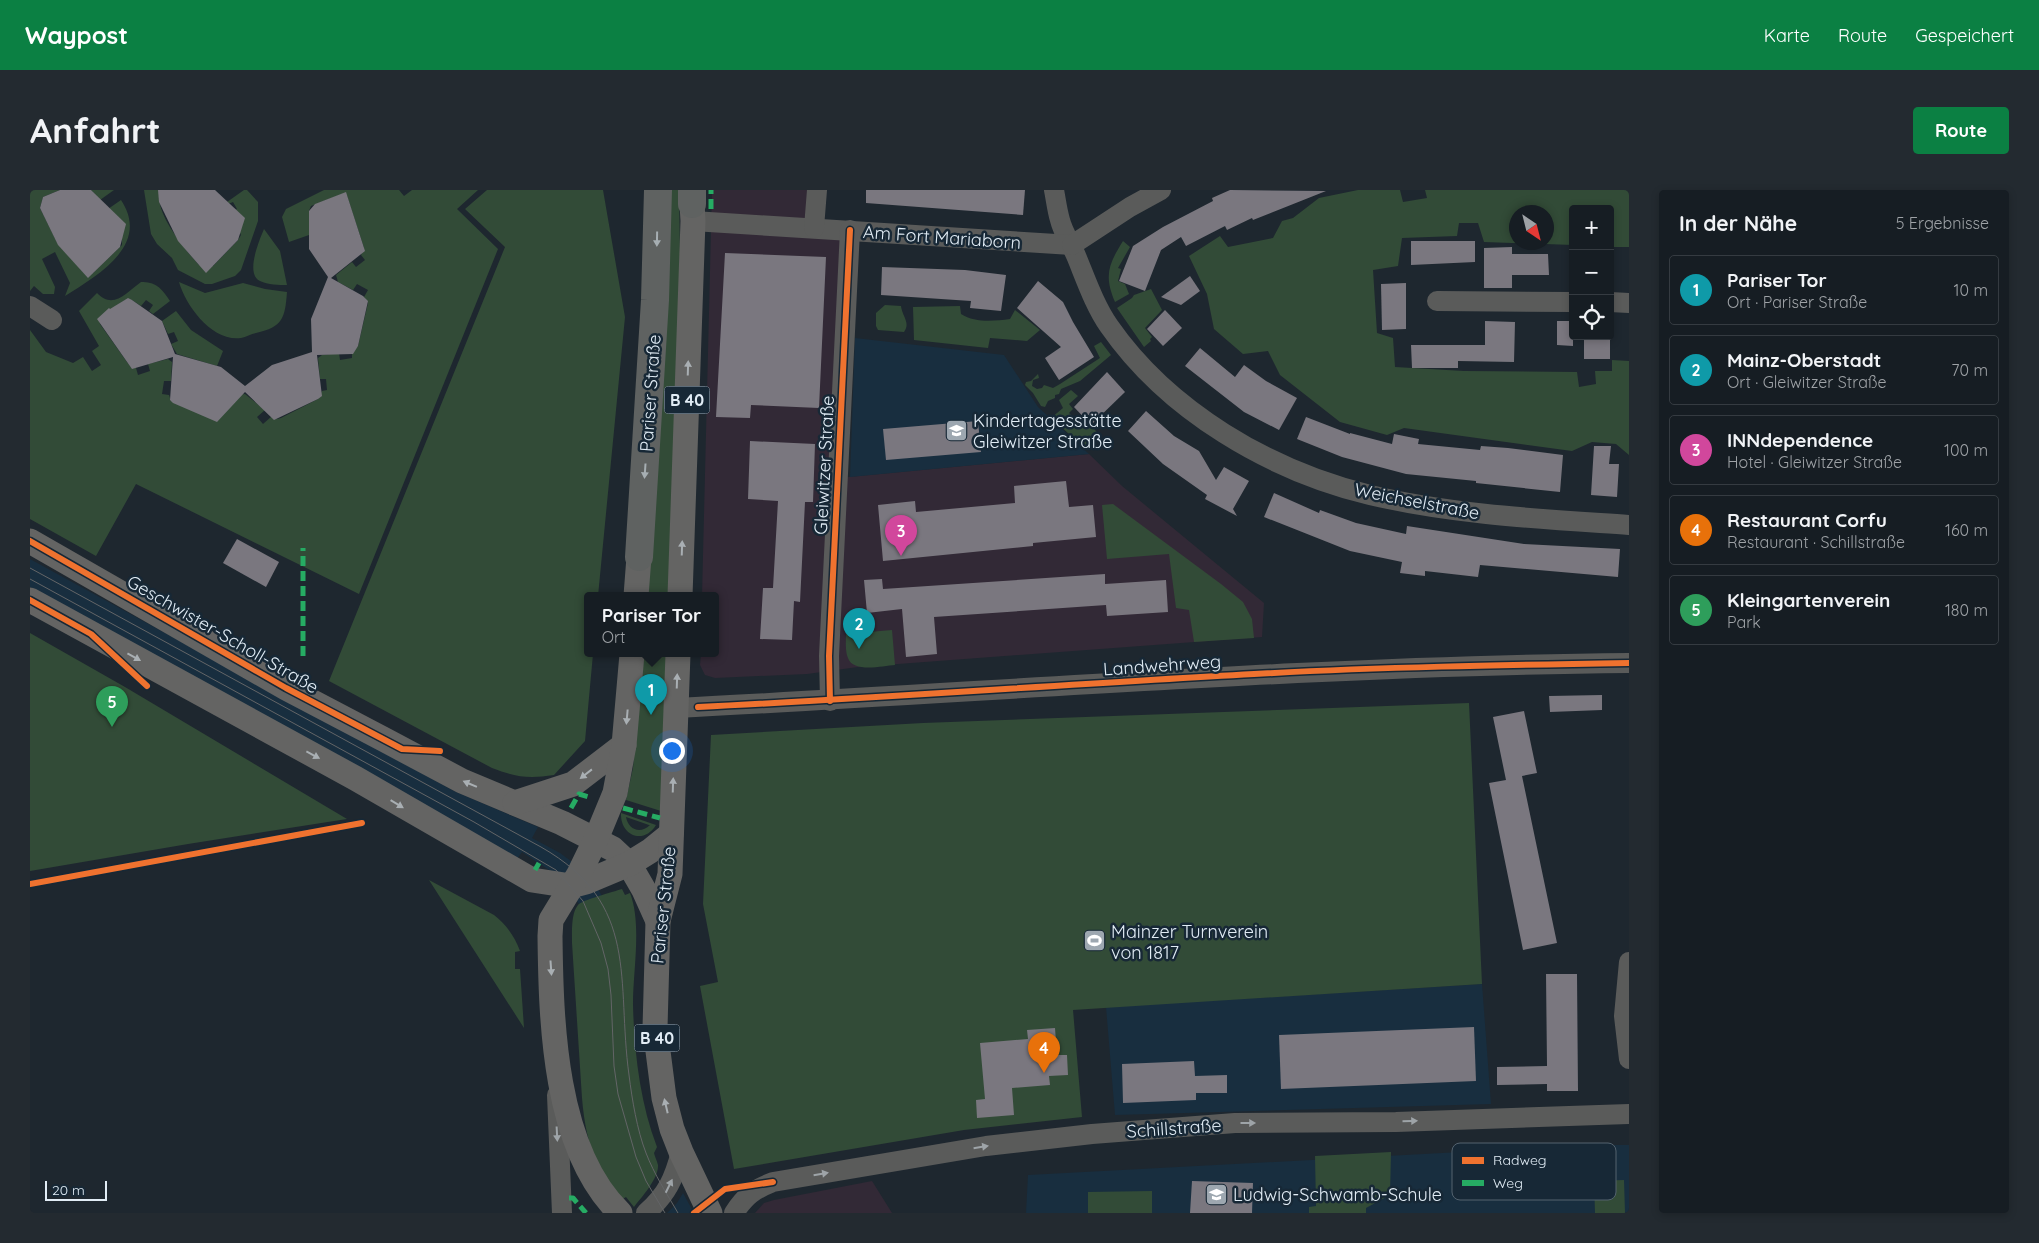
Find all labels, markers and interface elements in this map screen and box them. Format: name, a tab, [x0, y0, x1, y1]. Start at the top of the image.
text: Waypost	[25, 20, 128, 50]
text: Karte	[1764, 24, 1810, 47]
text: Route	[1838, 24, 1887, 47]
text: Gespeichert	[1915, 24, 2014, 47]
button: Route	[1913, 107, 2009, 154]
text: Anfahrt	[30, 108, 161, 152]
north arrow	[1509, 205, 1554, 250]
map controls	[1569, 205, 1614, 340]
button: +	[1569, 205, 1614, 250]
text: In der Nähe	[1679, 210, 1797, 236]
text: 5 Ergebnisse	[1896, 213, 1989, 233]
street label: Am Fort Mariaborn	[862, 220, 1022, 254]
one-way arrow	[653, 231, 661, 247]
button: −	[1569, 250, 1614, 295]
text: Pariser Tor	[1727, 268, 1827, 292]
text: 1	[1693, 280, 1699, 300]
text: 10 m	[1954, 280, 1988, 300]
text: Ort · Pariser Straße	[1727, 292, 1867, 312]
button: locate	[1569, 295, 1614, 340]
street label: Pariser Straße	[634, 333, 666, 453]
text: Mainz-Oberstadt	[1727, 348, 1881, 372]
one-way arrow	[684, 359, 692, 375]
text: 2	[1691, 360, 1701, 380]
text: 70 m	[1951, 360, 1988, 380]
text: Ort · Gleiwitzer Straße	[1727, 372, 1887, 392]
road number: B 40	[664, 386, 710, 414]
street label: Gleiwitzer Straße	[809, 395, 839, 535]
place label: Kindertagesstätte Gleiwitzer Straße	[973, 409, 1122, 453]
school or university icon: Kindertagesstätte Gleiwitzer Straße	[945, 418, 969, 442]
text: INNdependence	[1727, 428, 1873, 452]
text: 3	[1692, 440, 1700, 460]
text: 100 m	[1944, 440, 1988, 460]
text: Hotel · Gleiwitzer Straße	[1727, 452, 1902, 472]
one-way arrow	[640, 463, 648, 479]
street label: Weichselstraße	[1353, 478, 1481, 524]
text: Restaurant Corfu	[1727, 508, 1887, 532]
pin: 3	[885, 515, 917, 556]
text: 4	[1691, 520, 1701, 540]
text: 160 m	[1945, 520, 1988, 540]
text: Restaurant · Schillstraße	[1727, 532, 1905, 552]
one-way arrow	[678, 539, 686, 555]
street label: Geschwister-Scholl-Straße	[123, 570, 323, 698]
text: Kleingartenverein	[1727, 588, 1890, 612]
popup	[584, 592, 719, 657]
text: 5	[1691, 600, 1701, 620]
text: 180 m	[1945, 600, 1988, 620]
text: Pariser Tor	[602, 603, 701, 627]
pin: 2	[843, 608, 875, 649]
text: Park	[1727, 612, 1761, 632]
text: Ort	[602, 627, 626, 647]
street label: Landwehrweg	[1102, 649, 1222, 681]
one-way arrow	[126, 653, 141, 661]
one-way arrow	[673, 673, 681, 689]
pin: 1	[635, 674, 667, 715]
pin: 5	[96, 686, 128, 727]
one-way arrow	[623, 709, 631, 725]
your location	[659, 738, 685, 764]
one-way arrow	[306, 751, 320, 760]
one-way arrow	[580, 769, 593, 780]
one-way arrow	[669, 777, 677, 793]
one-way arrow	[462, 780, 477, 788]
one-way arrow	[390, 799, 404, 808]
street label: Pariser Straße	[645, 845, 681, 965]
place label: Mainzer Turnverein von 1817	[1111, 920, 1268, 964]
sports icon: Mainzer Turnverein von 1817	[1083, 929, 1107, 953]
one-way arrow	[547, 960, 555, 976]
road number: B 40	[634, 1024, 680, 1051]
pin: 4	[1028, 1032, 1060, 1073]
one-way arrow	[662, 1098, 670, 1113]
street label: Schillstraße	[1126, 1113, 1222, 1143]
one-way arrow	[1402, 1117, 1418, 1125]
one-way arrow	[1240, 1119, 1256, 1127]
one-way arrow	[554, 1126, 562, 1142]
one-way arrow	[974, 1143, 990, 1151]
legend	[1452, 1143, 1616, 1200]
text: Radweg	[1493, 1151, 1547, 1169]
one-way arrow	[814, 1169, 830, 1177]
text: Weg	[1493, 1174, 1523, 1192]
scale bar	[45, 1178, 108, 1201]
one-way arrow	[665, 1179, 673, 1193]
text: 20 m	[52, 1181, 85, 1199]
school or university icon: Ludwig-Schwamb-Schule	[1205, 1182, 1229, 1206]
place label: Ludwig-Schwamb-Schule	[1233, 1183, 1442, 1206]

